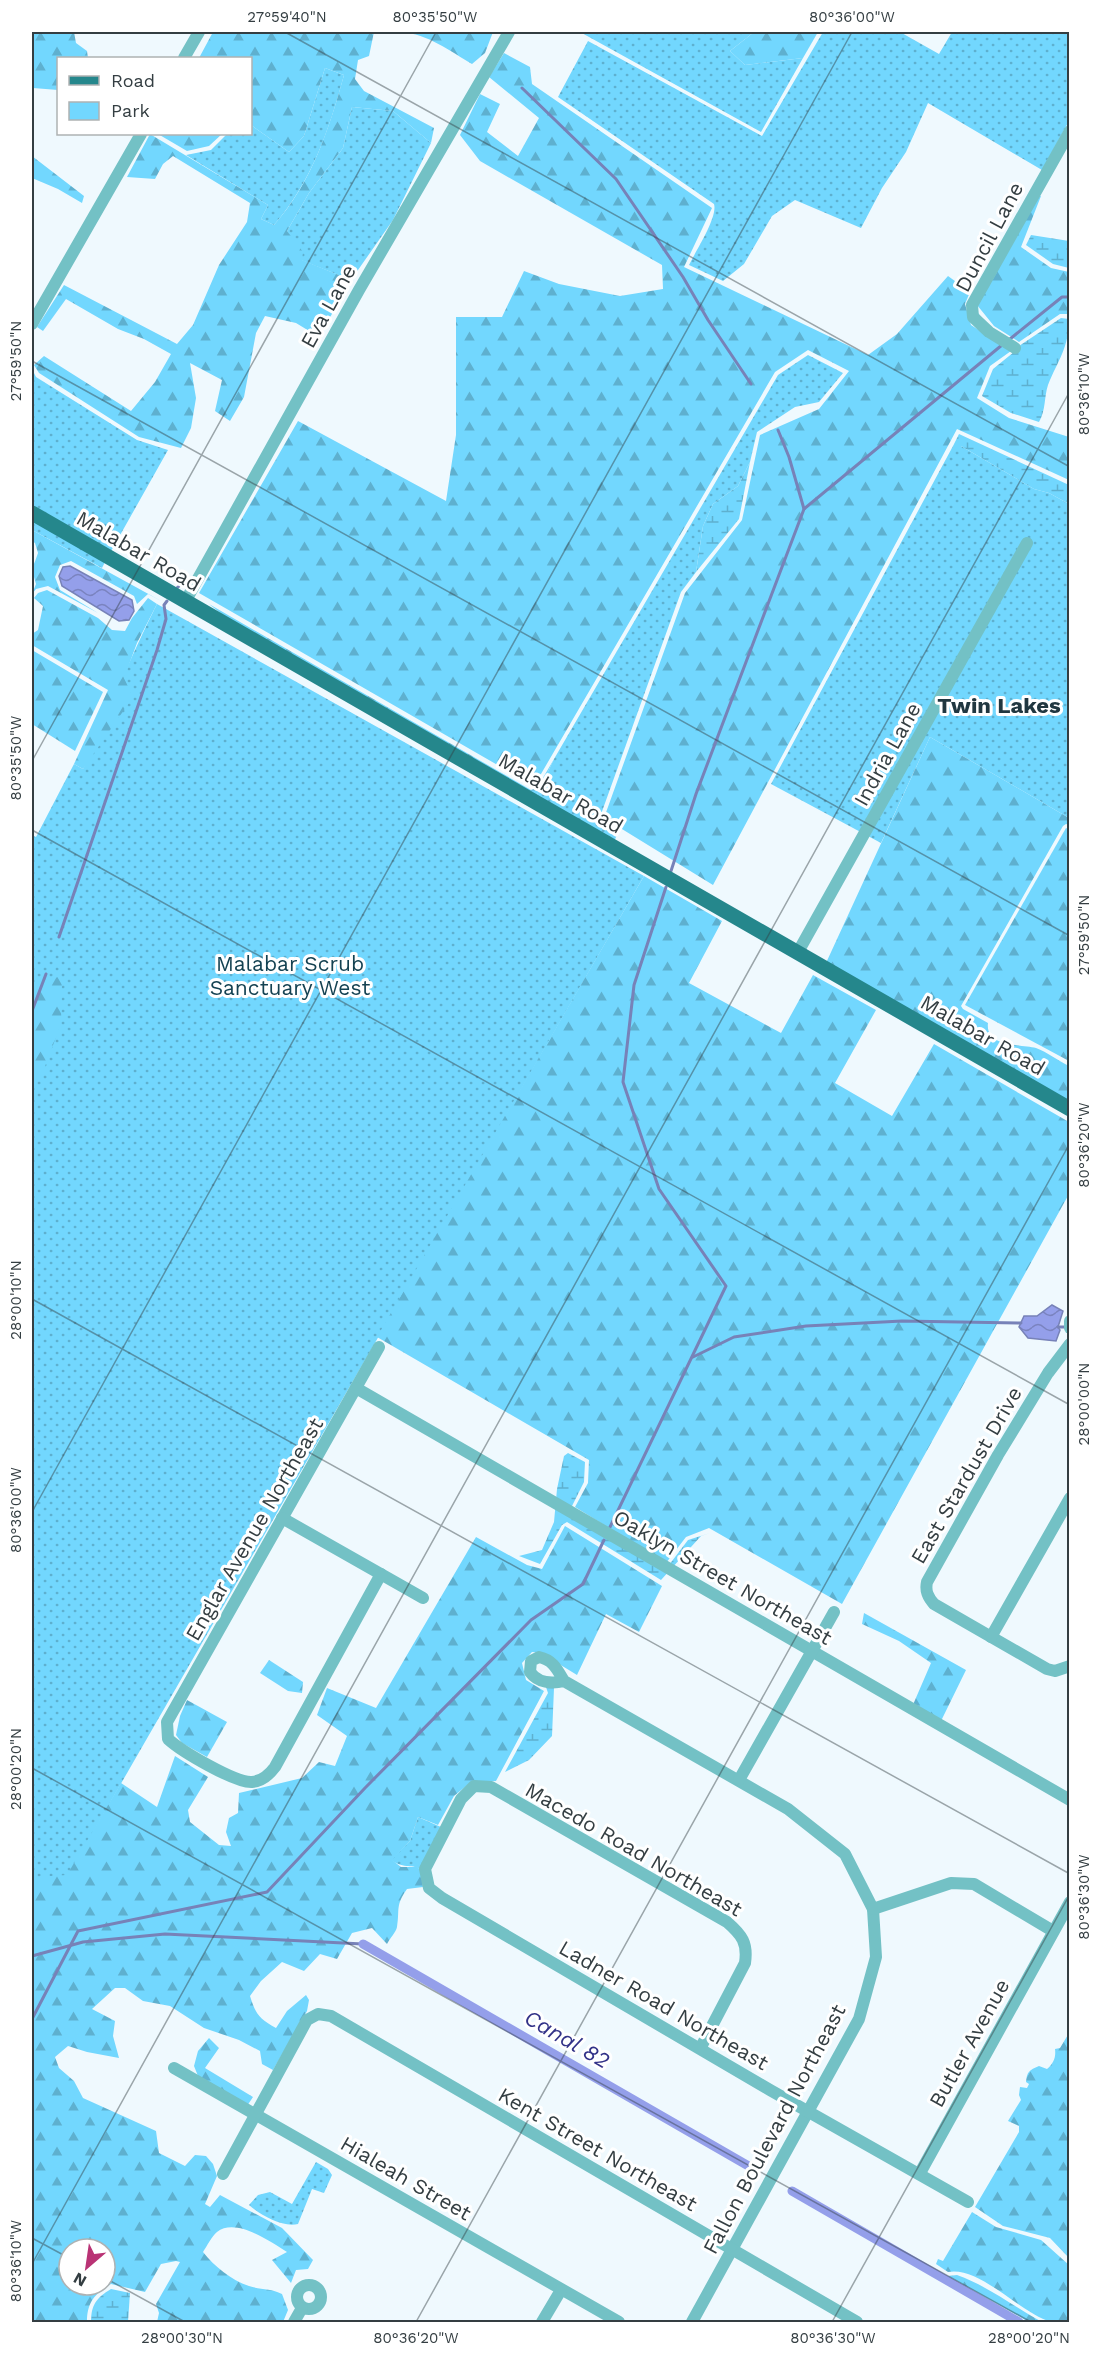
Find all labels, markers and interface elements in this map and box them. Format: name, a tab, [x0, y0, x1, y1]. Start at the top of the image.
text: 27°59'40"N	[247, 8, 327, 26]
text: 80°35'50"W	[393, 8, 477, 26]
text: 80°36'00"W	[809, 8, 895, 26]
legend	[57, 57, 252, 135]
text: Road	[111, 70, 155, 91]
text: Park	[111, 100, 150, 121]
street label: Duncil Lane	[950, 178, 1028, 296]
street label: Eva Lane	[295, 260, 361, 352]
text: 27°59'50"N	[7, 321, 25, 401]
text: 80°36'10"W	[1075, 353, 1093, 435]
street label: Malabar Road	[72, 505, 206, 597]
district label: Twin Lakes	[937, 693, 1061, 718]
street label: Indria Lane	[848, 698, 926, 810]
text: 80°35'50"W	[7, 716, 25, 800]
street label: Malabar Road	[494, 747, 628, 839]
text: 27°59'50"N	[1075, 895, 1093, 975]
park label: Malabar Scrub Sanctuary West	[210, 951, 370, 1000]
street label: Malabar Road	[916, 989, 1050, 1081]
text: 80°36'20"W	[1075, 1102, 1093, 1188]
text: 28°00'10"N	[7, 1260, 25, 1340]
text: 28°00'00"N	[1075, 1363, 1093, 1445]
street label: East Stardust Drive	[905, 1382, 1027, 1568]
street label: Englar Avenue Northeast	[180, 1413, 328, 1645]
text: 80°36'00"W	[7, 1467, 25, 1553]
street label: Oaklyn Street Northeast	[609, 1504, 837, 1650]
text: 28°00'20"N	[7, 1728, 25, 1810]
street label: Macedo Road Northeast	[521, 1777, 747, 1922]
text: 80°36'30"W	[1075, 1854, 1093, 1940]
street label: Ladner Road Northeast	[555, 1935, 773, 2075]
street label: Butler Avenue	[923, 1975, 1015, 2111]
street label: Fallon Boulevard Northeast	[697, 2000, 851, 2258]
water label: Canal 82	[520, 2005, 614, 2073]
street label: Kent Street Northeast	[494, 2082, 702, 2216]
street label: Hialeah Street	[336, 2131, 476, 2226]
text: 80°36'10"W	[7, 2220, 25, 2302]
north arrow	[57, 2237, 117, 2297]
text: N	[70, 2268, 90, 2291]
text: 28°00'30"N	[141, 2329, 223, 2347]
text: 80°36'20"W	[373, 2329, 459, 2347]
text: 80°36'30"W	[790, 2329, 876, 2347]
text: 28°00'20"N	[988, 2329, 1070, 2347]

